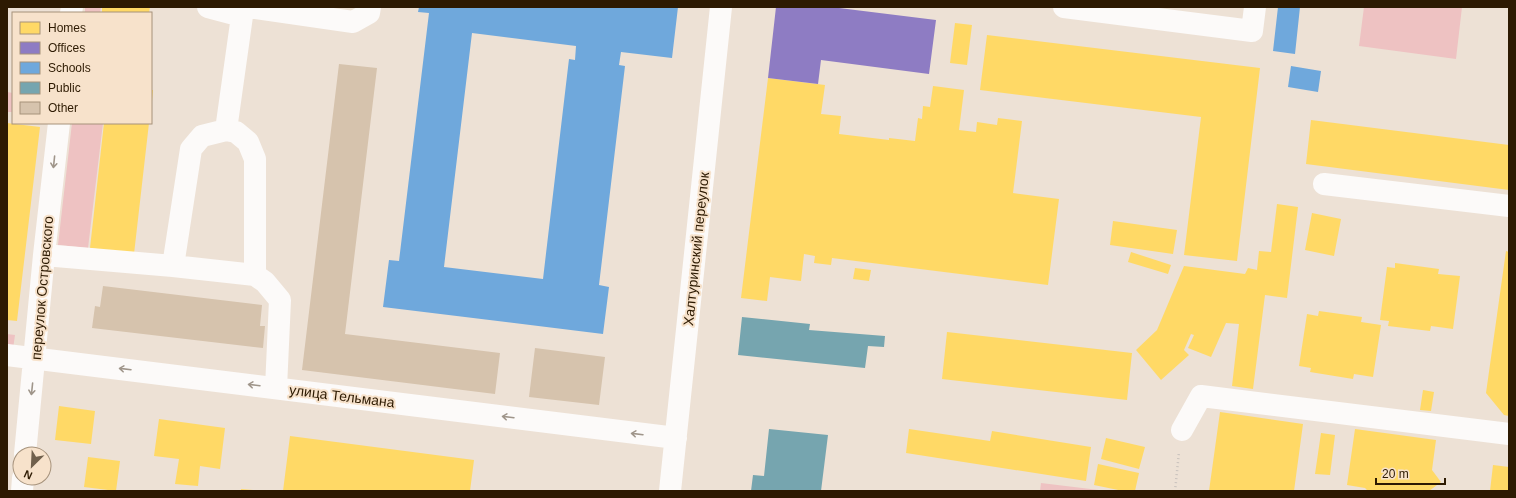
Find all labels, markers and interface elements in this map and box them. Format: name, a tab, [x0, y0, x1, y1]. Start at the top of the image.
legend	[12, 12, 152, 124]
text: Homes	[48, 21, 86, 35]
text: Offices	[48, 41, 85, 55]
text: Schools	[48, 61, 91, 75]
text: Public	[48, 81, 81, 95]
text: Other	[48, 101, 78, 115]
one-way arrow	[51, 155, 58, 168]
street label: Халтуринский переулок	[680, 171, 712, 327]
street label: переулок Островского	[28, 215, 56, 361]
one-way arrow	[119, 366, 132, 373]
one-way arrow	[248, 381, 261, 389]
one-way arrow	[28, 382, 36, 395]
street label: улица Тельмана	[288, 382, 396, 410]
one-way arrow	[502, 413, 515, 421]
one-way arrow	[631, 430, 644, 438]
north arrow	[12, 446, 52, 486]
scale bar	[1376, 460, 1445, 486]
text: 20 m	[1382, 467, 1409, 481]
text: N	[22, 468, 34, 482]

